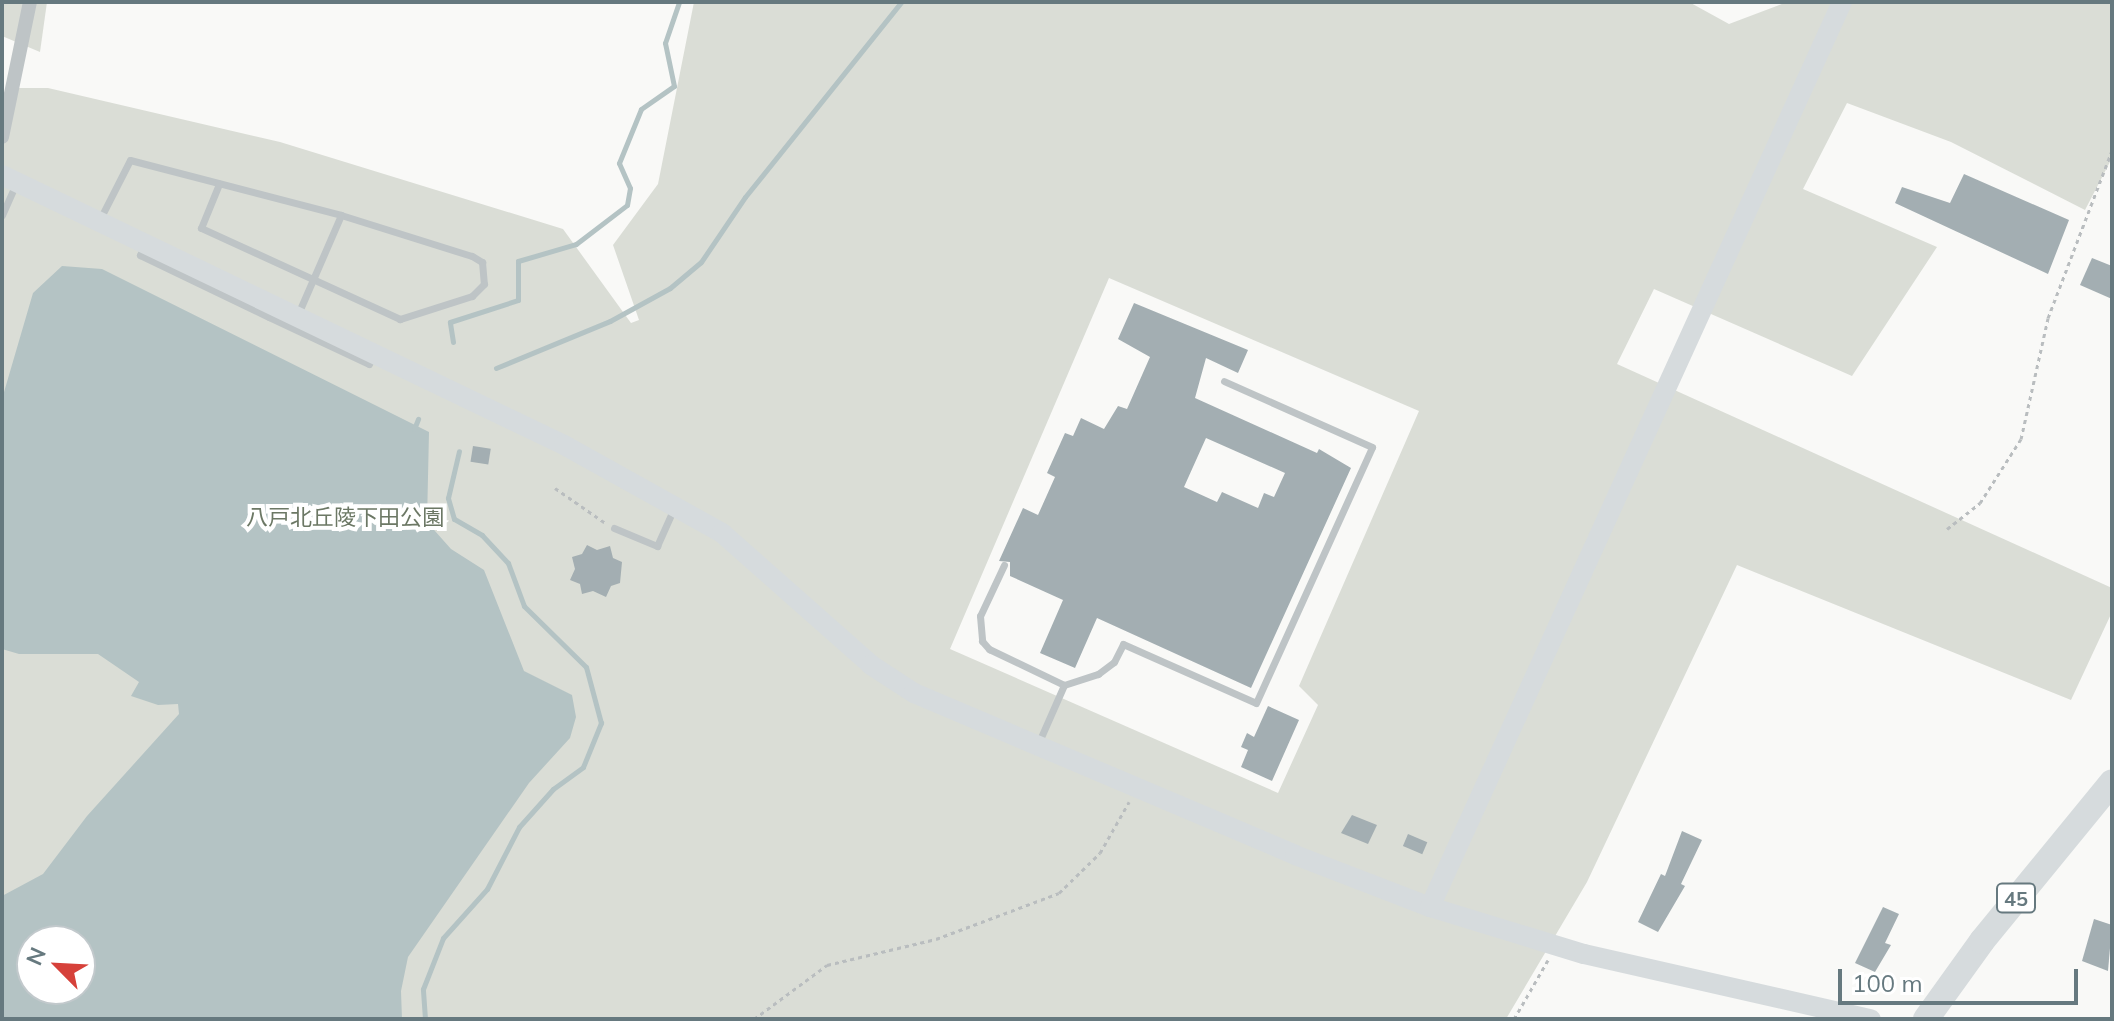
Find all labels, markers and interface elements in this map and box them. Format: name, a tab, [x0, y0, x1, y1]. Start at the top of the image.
park label: 八戸北丘陵下田公園	[246, 505, 444, 531]
road number: 45	[1996, 882, 2036, 914]
north arrow	[16, 925, 96, 1005]
text: N	[20, 943, 52, 969]
scale bar	[1842, 953, 2082, 1003]
text: 100 m	[1852, 968, 1923, 998]

